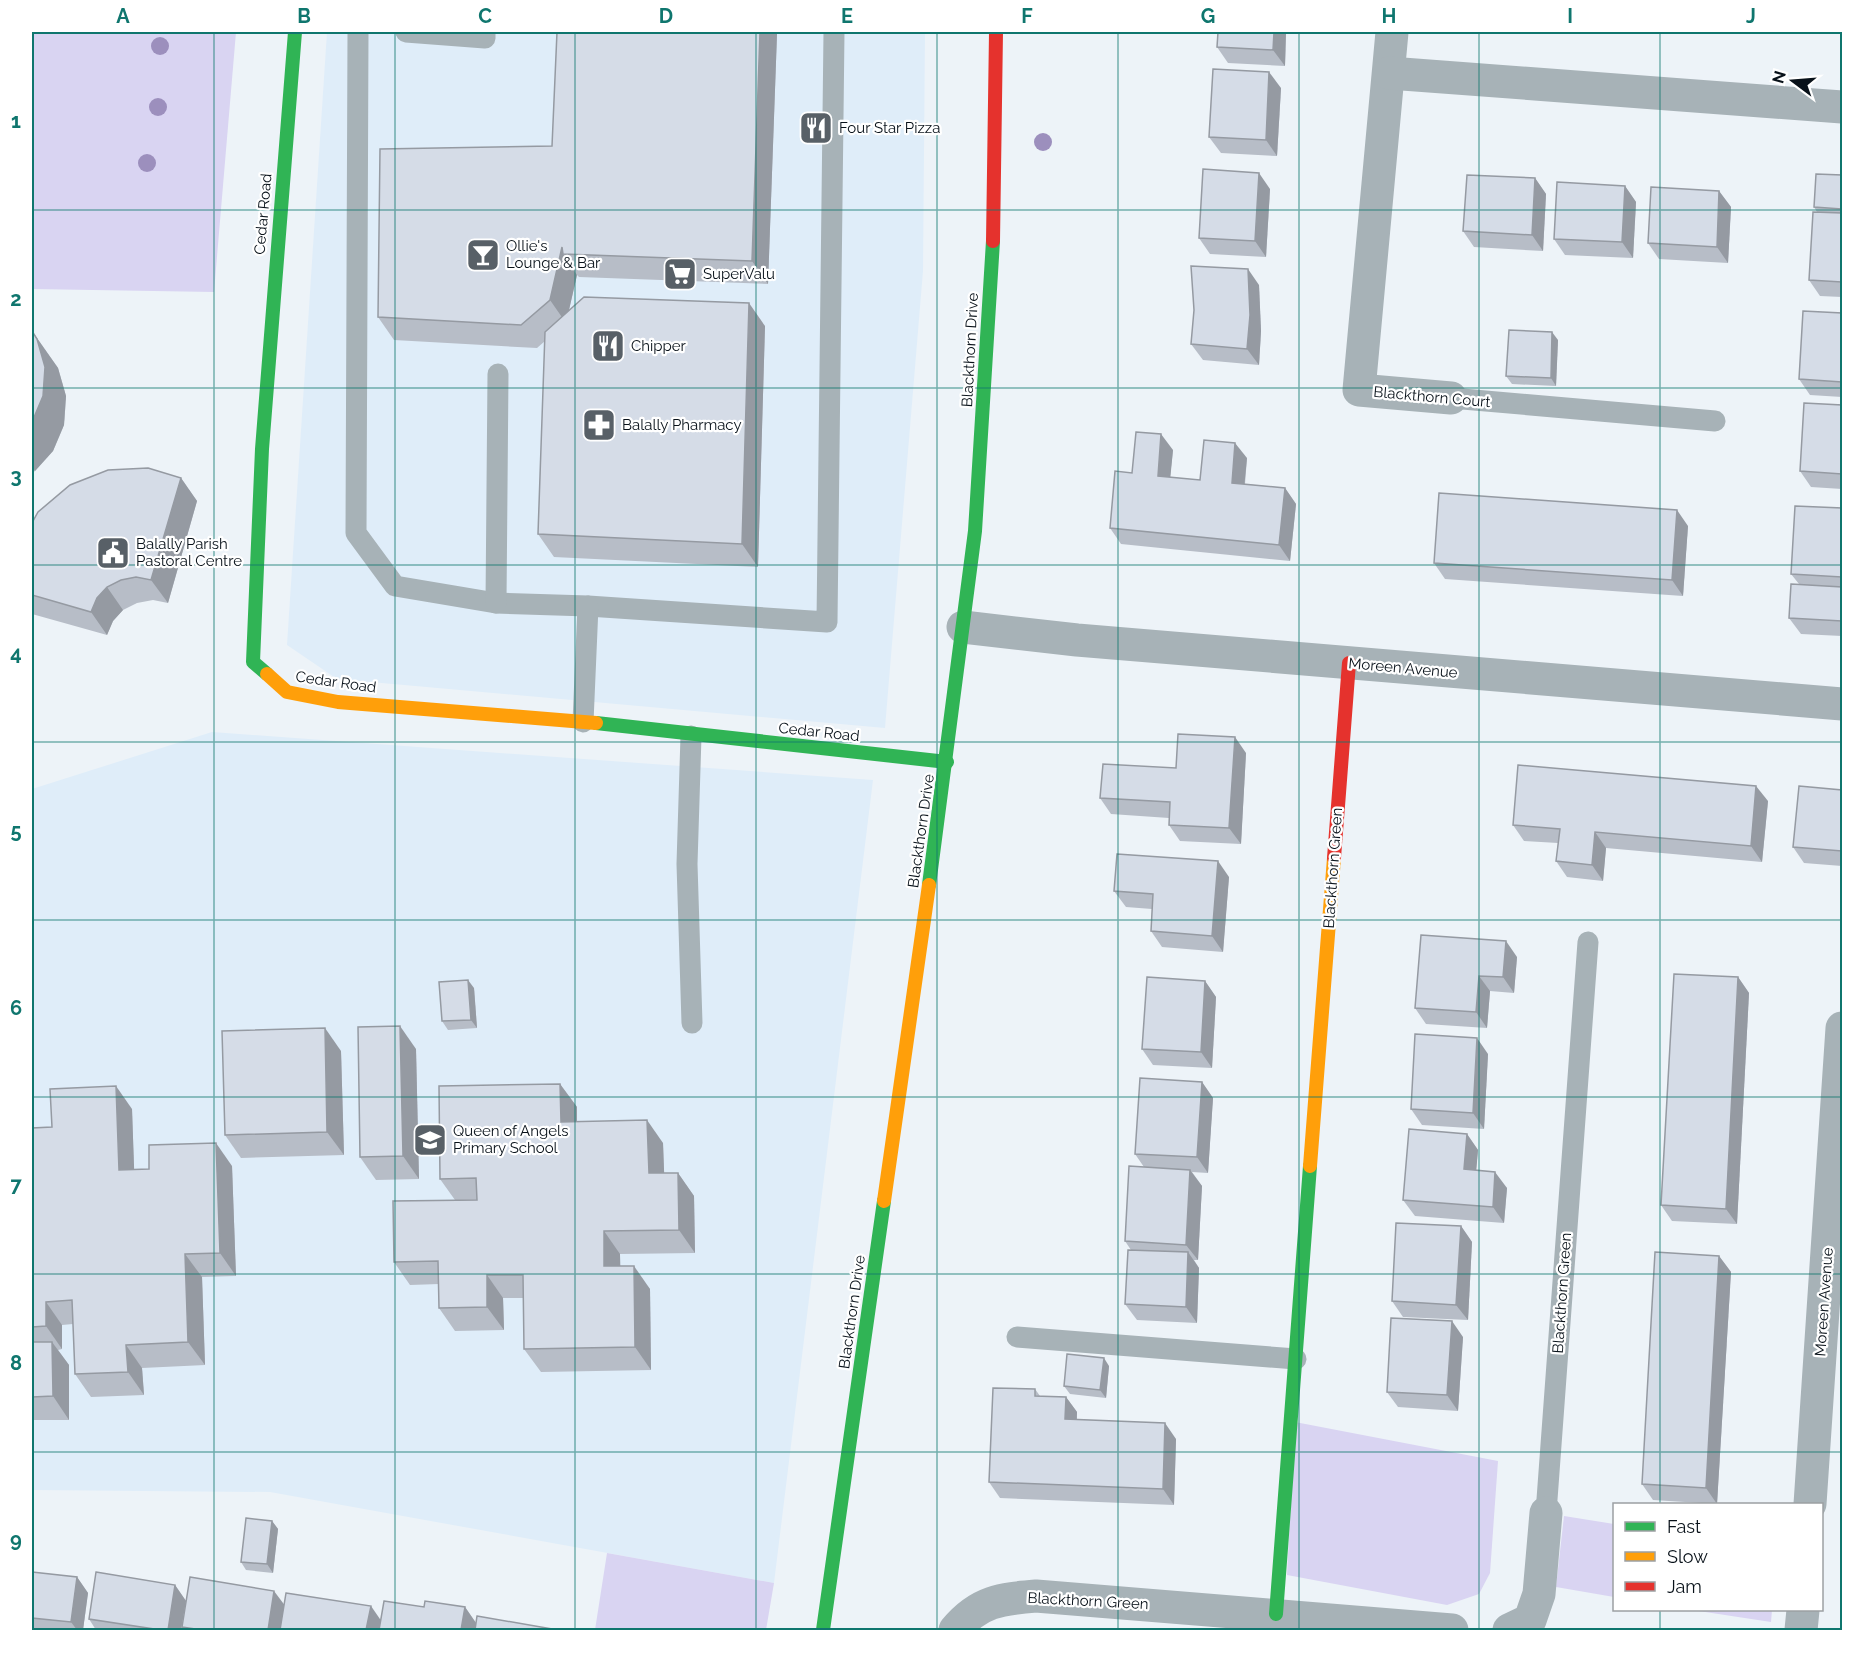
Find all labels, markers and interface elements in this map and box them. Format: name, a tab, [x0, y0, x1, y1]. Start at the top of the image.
text: A	[116, 4, 130, 28]
text: B	[297, 4, 311, 28]
text: C	[478, 4, 492, 28]
text: D	[659, 4, 673, 28]
text: E	[841, 4, 853, 28]
text: F	[1021, 4, 1033, 28]
text: G	[1201, 4, 1215, 28]
text: H	[1382, 4, 1396, 28]
text: I	[1567, 4, 1573, 28]
text: J	[1746, 4, 1756, 28]
north arrow	[1763, 51, 1823, 111]
text: N	[1768, 69, 1790, 85]
text: 1	[11, 109, 21, 133]
restaurant icon: Four Star Pizza	[798, 110, 834, 146]
place label: Four Star Pizza	[839, 119, 940, 137]
street label: Cedar Road	[250, 173, 276, 255]
bar icon: Ollie's Lounge & Bar	[465, 237, 501, 273]
place label: Ollie's Lounge & Bar	[506, 237, 601, 272]
supermarket icon: SuperValu	[662, 256, 698, 292]
place label: SuperValu	[703, 265, 775, 283]
text: 2	[10, 287, 22, 311]
street label: Blackthorn Drive	[958, 292, 982, 408]
restaurant icon: Chipper	[590, 328, 626, 364]
place label: Chipper	[631, 337, 687, 355]
street label: Blackthorn Court	[1373, 383, 1491, 411]
pharmacy icon: Balally Pharmacy	[581, 407, 617, 443]
place label: Balally Pharmacy	[622, 416, 742, 434]
text: 3	[10, 464, 22, 488]
public building icon: Balally Parish Pastoral Centre	[95, 535, 131, 571]
place label: Balally Parish Pastoral Centre	[136, 535, 242, 570]
text: 4	[10, 641, 22, 665]
street label: Moreen Avenue	[1348, 654, 1458, 682]
street label: Cedar Road	[294, 667, 378, 697]
street label: Cedar Road	[778, 719, 860, 745]
street label: Blackthorn Drive	[904, 773, 938, 889]
street label: Blackthorn Green	[1320, 807, 1346, 929]
text: 5	[10, 819, 22, 843]
text: 6	[10, 996, 22, 1020]
school or university icon: Queen of Angels Primary School	[412, 1122, 448, 1158]
place label: Queen of Angels Primary School	[453, 1122, 568, 1157]
text: 7	[10, 1173, 22, 1197]
street label: Blackthorn Green	[1549, 1232, 1575, 1354]
street label: Moreen Avenue	[1811, 1247, 1837, 1357]
street label: Blackthorn Drive	[835, 1254, 869, 1370]
text: 8	[10, 1351, 22, 1375]
legend	[1613, 1503, 1823, 1611]
text: Fast	[1667, 1516, 1701, 1537]
text: 9	[10, 1528, 22, 1552]
text: Slow	[1667, 1546, 1708, 1567]
text: Jam	[1667, 1576, 1702, 1597]
street label: Blackthorn Green	[1027, 1589, 1149, 1613]

